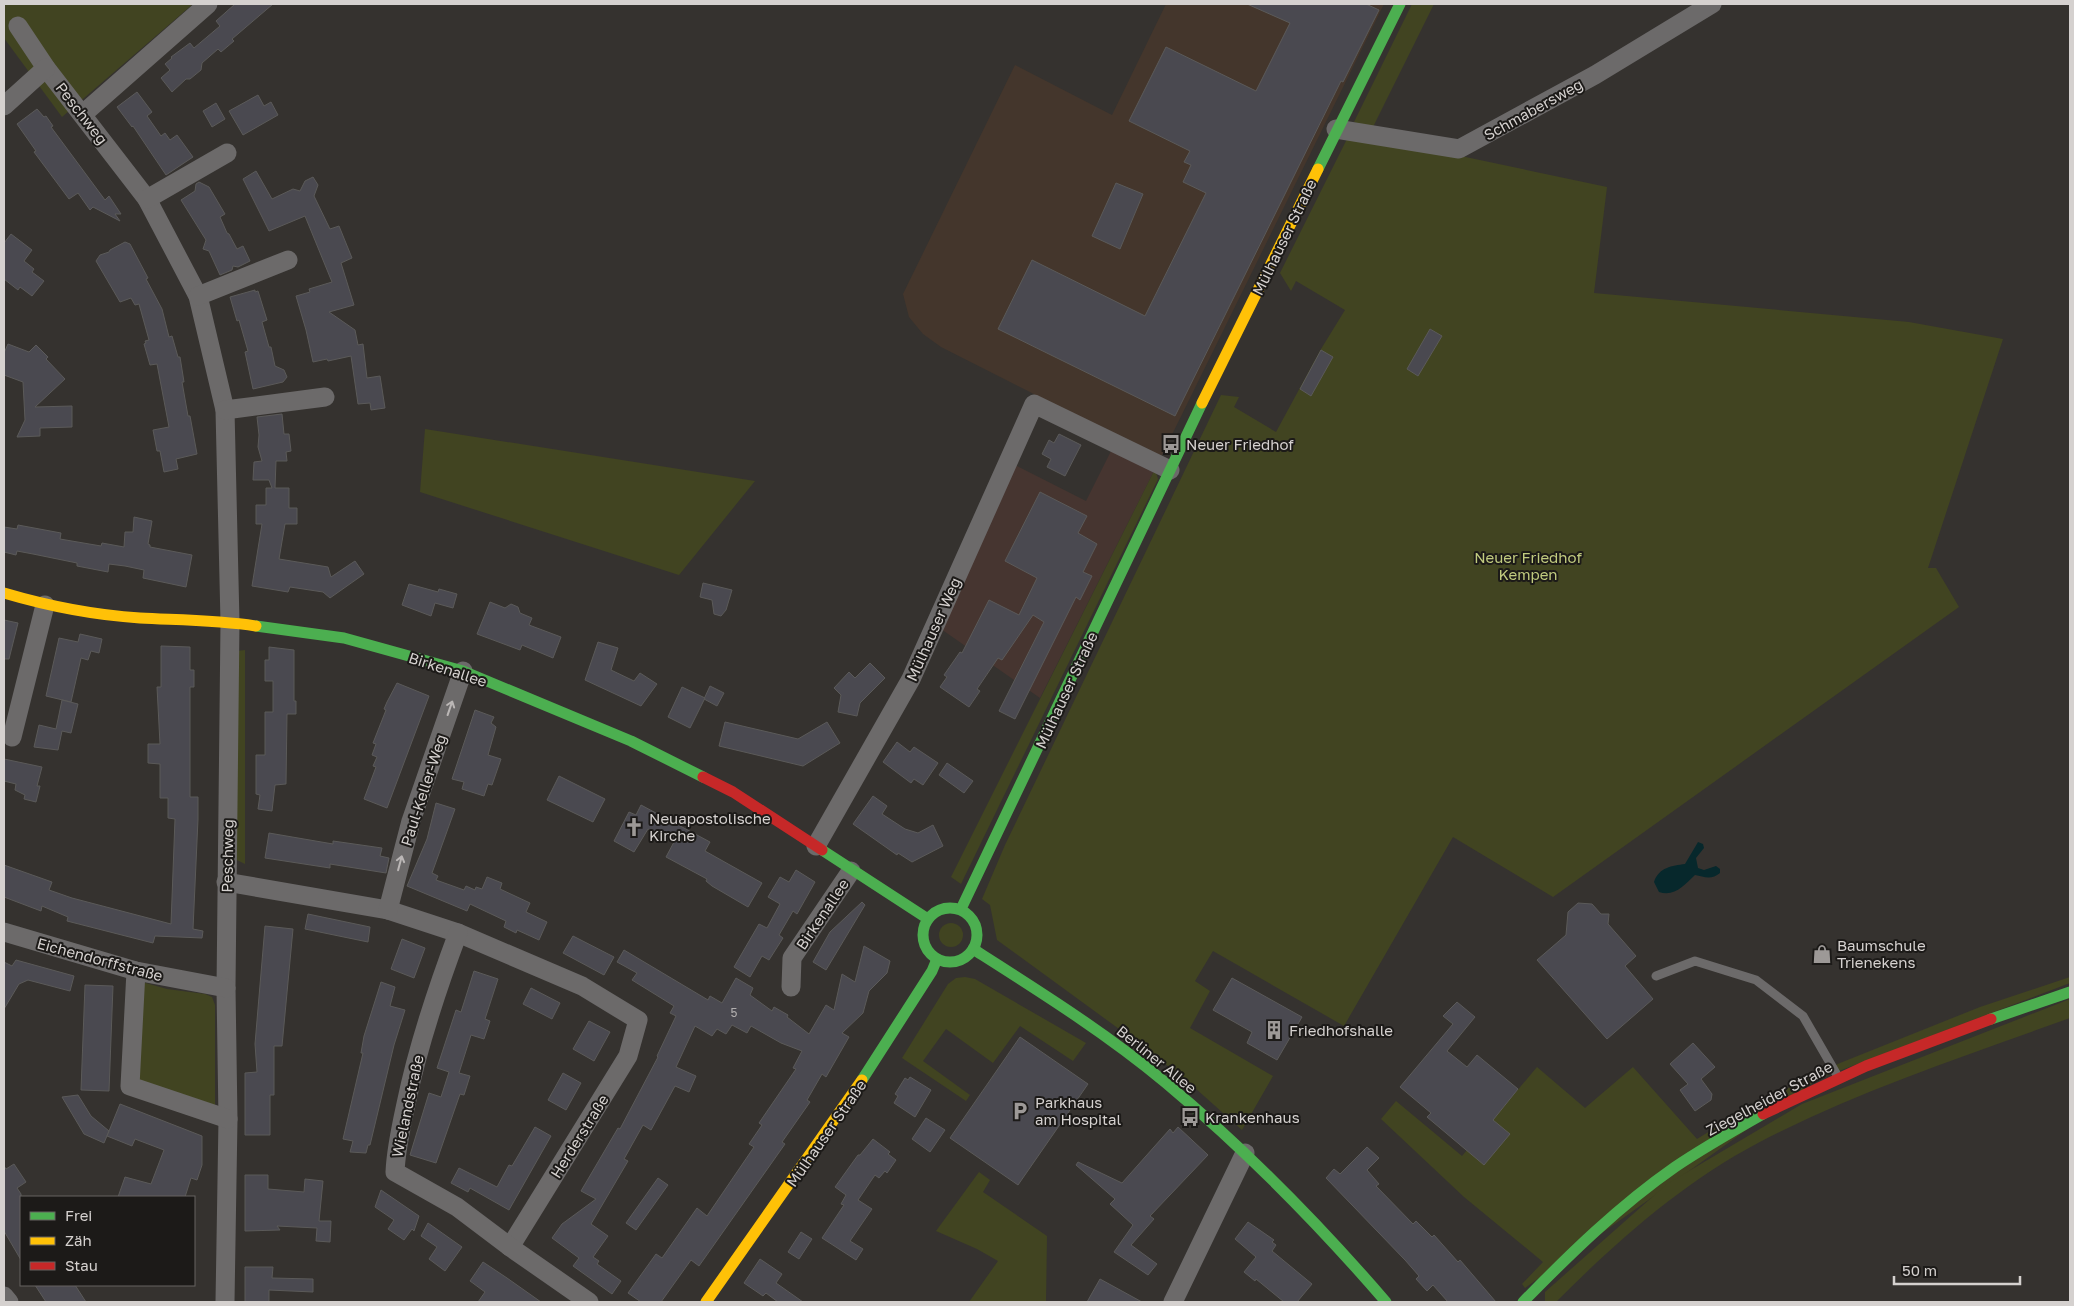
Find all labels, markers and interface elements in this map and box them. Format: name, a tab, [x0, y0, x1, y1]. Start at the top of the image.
street label: Schmabersweg	[1480, 74, 1586, 144]
street label: Peschweg	[52, 78, 112, 148]
street label: Mülhauser Straße	[1248, 176, 1320, 298]
bus stop icon: Neuer Friedhof	[1160, 433, 1182, 455]
place label: Neuer Friedhof	[1186, 435, 1294, 453]
park label: Neuer Friedhof Kempen	[1474, 548, 1582, 583]
street label: Mülhauser Weg	[902, 574, 964, 684]
street label: Mülhauser Straße	[1031, 629, 1101, 751]
street label: Birkenallee	[407, 648, 490, 690]
one-way arrow	[446, 701, 455, 717]
street label: Paul-Keller-Weg	[396, 732, 450, 848]
place label: Neuapostolische Kirche	[649, 809, 771, 844]
church icon: Neuapostolische Kirche	[623, 816, 645, 838]
street label: Peschweg	[217, 819, 237, 893]
one-way arrow	[396, 855, 405, 871]
street label: Birkenallee	[792, 875, 852, 953]
street label: Eichendorffstraße	[35, 934, 165, 985]
place label: Baumschule Trienekens	[1837, 936, 1926, 971]
shop icon: Baumschule Trienekens	[1811, 943, 1833, 965]
house number: 5	[731, 1005, 738, 1020]
building icon: Friedhofshalle	[1263, 1019, 1285, 1041]
street label: Berliner Allee	[1113, 1021, 1201, 1097]
place label: Friedhofshalle	[1289, 1021, 1393, 1039]
street label: Wielandstraße	[387, 1053, 427, 1159]
street label: Ziegelheider Straße	[1703, 1057, 1836, 1139]
street label: Mülhauser Straße	[782, 1076, 870, 1190]
street label: Herderstraße	[546, 1091, 612, 1181]
place label: Parkhaus am Hospital	[1035, 1093, 1122, 1128]
parking icon: Parkhaus am Hospital	[1009, 1100, 1031, 1122]
bus stop icon: Krankenhaus	[1179, 1106, 1201, 1128]
place label: Krankenhaus	[1205, 1108, 1300, 1126]
legend	[20, 1196, 195, 1286]
text: Frei	[65, 1206, 92, 1224]
text: Zäh	[65, 1231, 92, 1249]
scale bar	[1894, 1254, 2020, 1286]
text: Stau	[65, 1256, 98, 1274]
text: 50 m	[1902, 1261, 1937, 1279]

